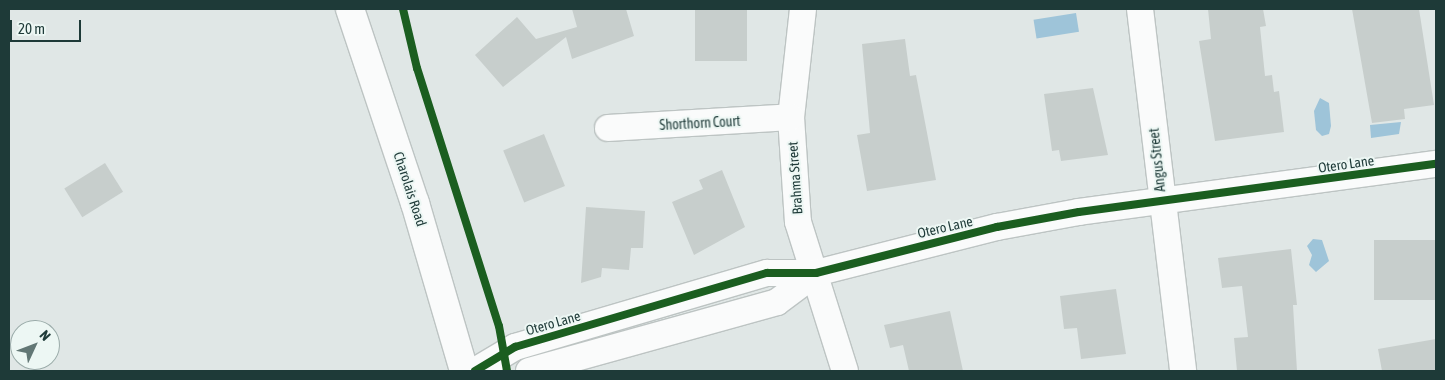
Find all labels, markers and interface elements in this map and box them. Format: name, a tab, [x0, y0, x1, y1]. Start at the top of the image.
scale bar	[12, 10, 84, 42]
text: 20 m	[18, 20, 45, 37]
street label: Shorthorn Court	[659, 112, 741, 134]
street label: Angus Street	[1145, 127, 1169, 193]
street label: Brahma Street	[784, 141, 806, 215]
street label: Charolais Road	[390, 150, 430, 228]
street label: Otero Lane	[1317, 152, 1375, 176]
street label: Otero Lane	[916, 213, 974, 241]
street label: Otero Lane	[524, 307, 582, 339]
north arrow	[10, 320, 60, 370]
text: N	[37, 327, 54, 344]

